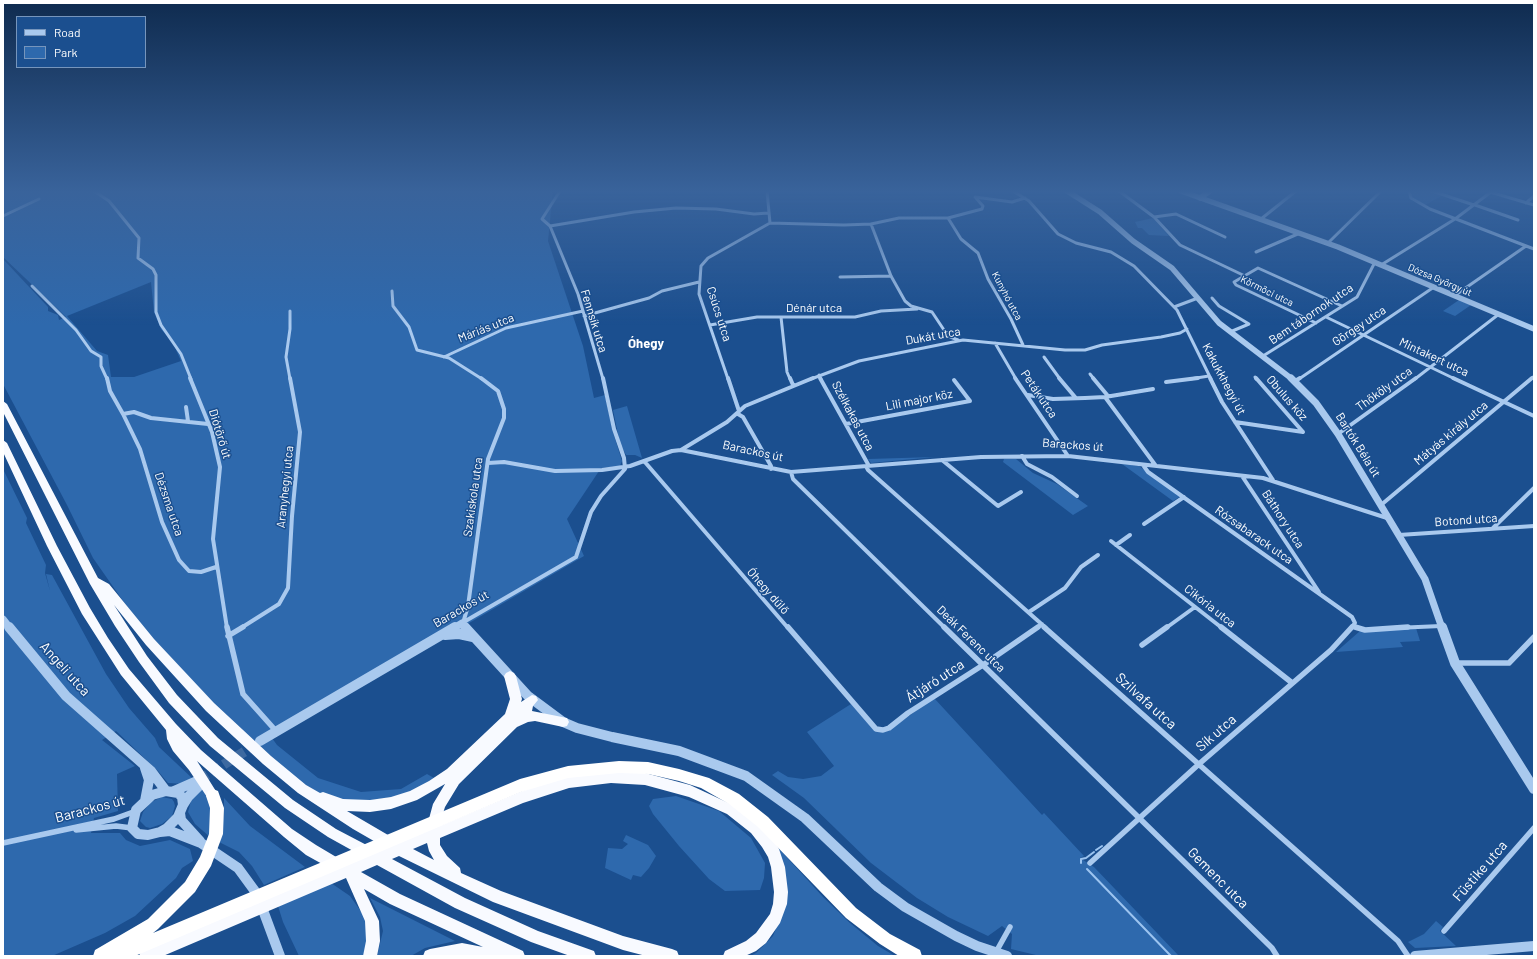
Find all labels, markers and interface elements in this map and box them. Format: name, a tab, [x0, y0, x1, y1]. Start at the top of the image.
legend	[16, 16, 146, 68]
text: Road	[54, 25, 81, 39]
text: Park	[54, 45, 78, 59]
street label: Dózsa György út	[1406, 261, 1474, 299]
street label: Kunyhó utca	[989, 270, 1025, 322]
street label: Körmöci utca	[1239, 273, 1295, 309]
street label: Bem tábornok utca	[1266, 281, 1356, 347]
street label: Csúcs utca	[703, 285, 735, 343]
street label: Fennsík utca	[578, 288, 610, 354]
street label: Dénár utca	[786, 301, 842, 315]
street label: Görgey utca	[1329, 303, 1389, 349]
street label: Máriás utca	[456, 310, 516, 346]
street label: Dukát utca	[904, 324, 962, 348]
street label: Mintakert utca	[1397, 335, 1471, 379]
district label: Óhegy	[628, 336, 664, 352]
street label: Kakukkhegyi út	[1199, 341, 1249, 417]
street label: Thököly utca	[1353, 364, 1415, 414]
street label: Peták utca	[1018, 367, 1060, 421]
street label: Obulus köz	[1263, 372, 1311, 424]
street label: Szélkakas utca	[829, 379, 877, 453]
street label: Lili major köz	[884, 386, 954, 414]
street label: Mátyás király utca	[1411, 398, 1491, 468]
street label: Diótörő út	[206, 407, 234, 461]
street label: Bartók Béla út	[1332, 410, 1384, 480]
street label: Barackos út	[1042, 436, 1104, 454]
street label: Barackos út	[721, 438, 785, 464]
street label: Aranyhegyi utca	[274, 445, 296, 529]
street label: Szakiskola utca	[460, 456, 486, 538]
street label: Dézsma utca	[151, 470, 187, 538]
street label: Báthory utca	[1259, 487, 1307, 551]
street label: Rózsabarack utca	[1212, 503, 1296, 567]
street label: Botond utca	[1434, 511, 1498, 529]
street label: Óhegy dűlő	[744, 565, 792, 617]
street label: Cikória utca	[1181, 581, 1239, 631]
street label: Barackos út	[431, 587, 491, 631]
street label: Deák Ferenc utca	[934, 603, 1008, 675]
street label: Angeli utca	[36, 638, 94, 700]
street label: Átjáró utca	[903, 656, 967, 706]
street label: Szilvafa utca	[1112, 669, 1180, 733]
street label: Sík utca	[1192, 711, 1240, 755]
street label: Barackos út	[53, 792, 127, 826]
street label: Füstike utca	[1449, 837, 1511, 905]
street label: Gemenc utca	[1184, 844, 1252, 912]

